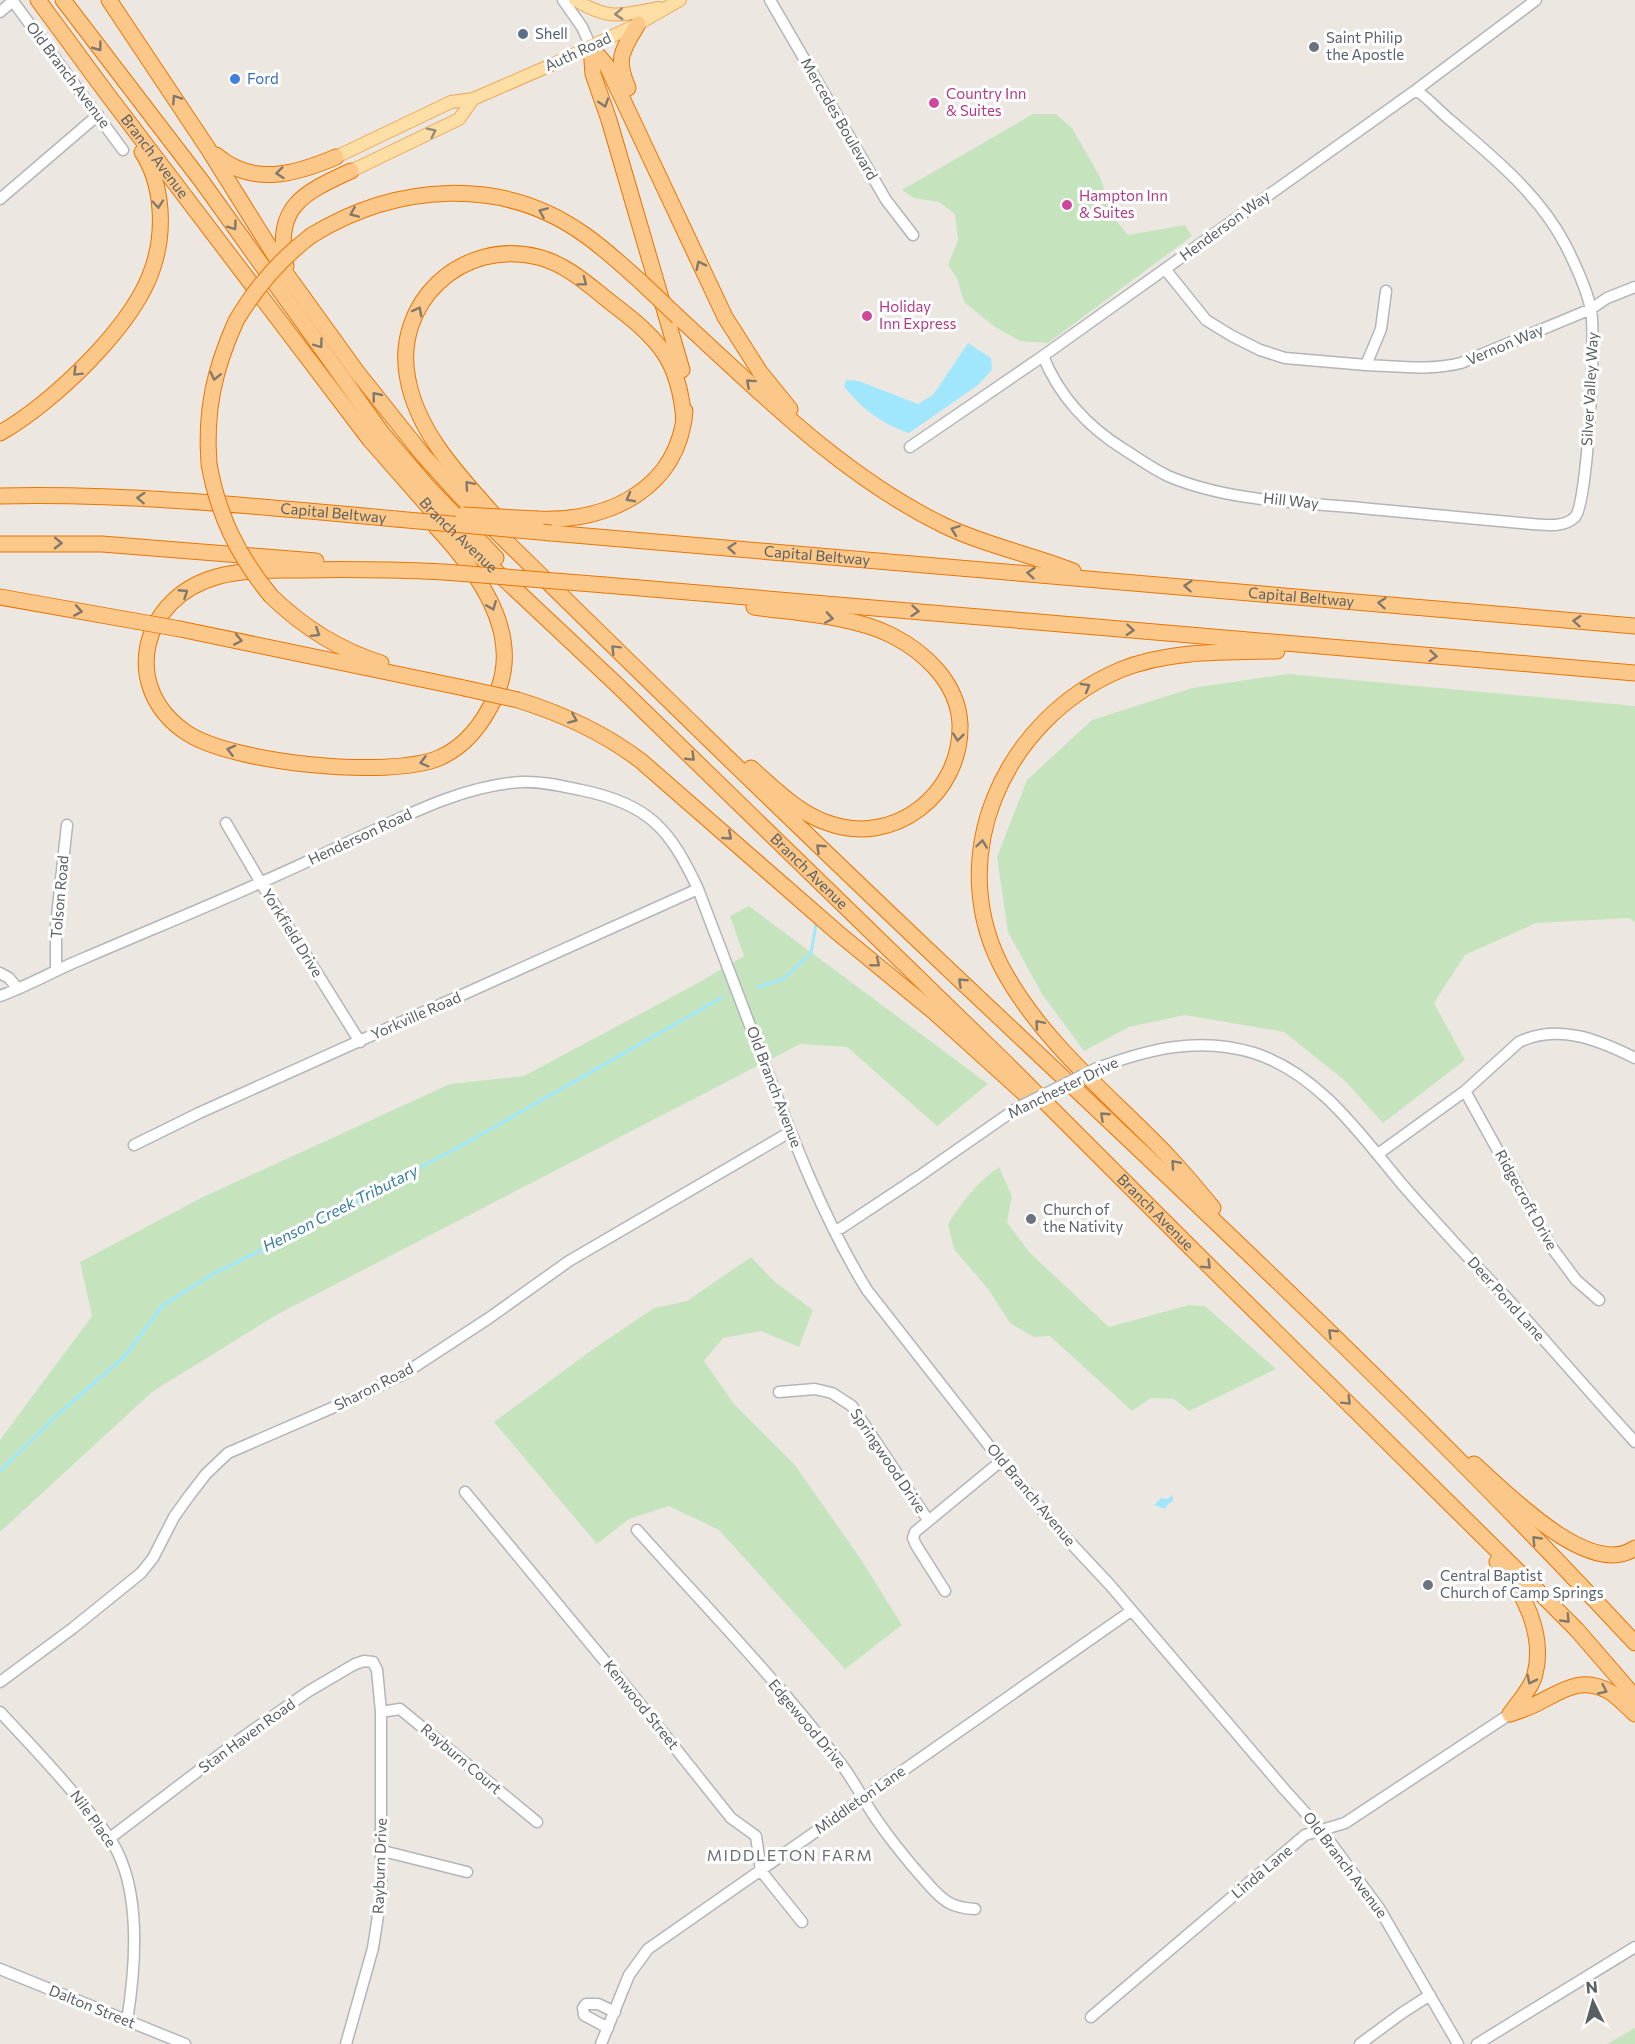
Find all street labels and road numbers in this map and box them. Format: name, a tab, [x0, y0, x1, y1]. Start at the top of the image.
street label: Old Branch Avenue	[23, 18, 115, 131]
street label: Auth Road	[541, 28, 614, 74]
street label: Mercedes Boulevard	[798, 54, 882, 183]
street label: Branch Avenue	[118, 110, 193, 201]
street label: Henderson Way	[1176, 186, 1273, 264]
street label: Vernon Way	[1463, 320, 1546, 368]
street label: Silver Valley Way	[1577, 331, 1601, 446]
street label: Hill Way	[1263, 488, 1320, 512]
street label: Branch Avenue	[416, 493, 502, 576]
street label: Capital Beltway	[280, 498, 388, 526]
street label: Capital Beltway	[763, 541, 871, 568]
street label: Capital Beltway	[1248, 583, 1355, 610]
street label: Henderson Road	[305, 804, 414, 868]
street label: Branch Avenue	[767, 829, 852, 912]
street label: Tolson Road	[46, 855, 72, 939]
street label: Yorkfield Drive	[259, 885, 327, 980]
street label: Yorkville Road	[368, 987, 463, 1043]
street label: Old Branch Avenue	[744, 1023, 806, 1150]
street label: Manchester Drive	[1004, 1053, 1121, 1122]
street label: Ridgecroft Drive	[1492, 1146, 1562, 1253]
street label: Branch Avenue	[1114, 1170, 1198, 1254]
street label: Deer Pond Lane	[1464, 1253, 1549, 1344]
street label: Sharon Road	[331, 1358, 416, 1414]
street label: Springwood Drive	[847, 1405, 930, 1516]
street label: Old Branch Avenue	[984, 1439, 1080, 1549]
street label: Kenwood Street	[600, 1656, 683, 1753]
street label: Edgewood Drive	[765, 1675, 850, 1772]
street label: Stan Haven Road	[195, 1694, 298, 1776]
street label: Rayburn Court	[418, 1719, 506, 1797]
street label: Middleton Lane	[811, 1761, 908, 1837]
street label: Nile Place	[67, 1786, 121, 1851]
street label: Old Branch Avenue	[1300, 1808, 1392, 1921]
street label: Rayburn Drive	[368, 1817, 390, 1914]
street label: Linda Lane	[1227, 1841, 1295, 1902]
street label: Dalton Street	[47, 1981, 138, 2032]

